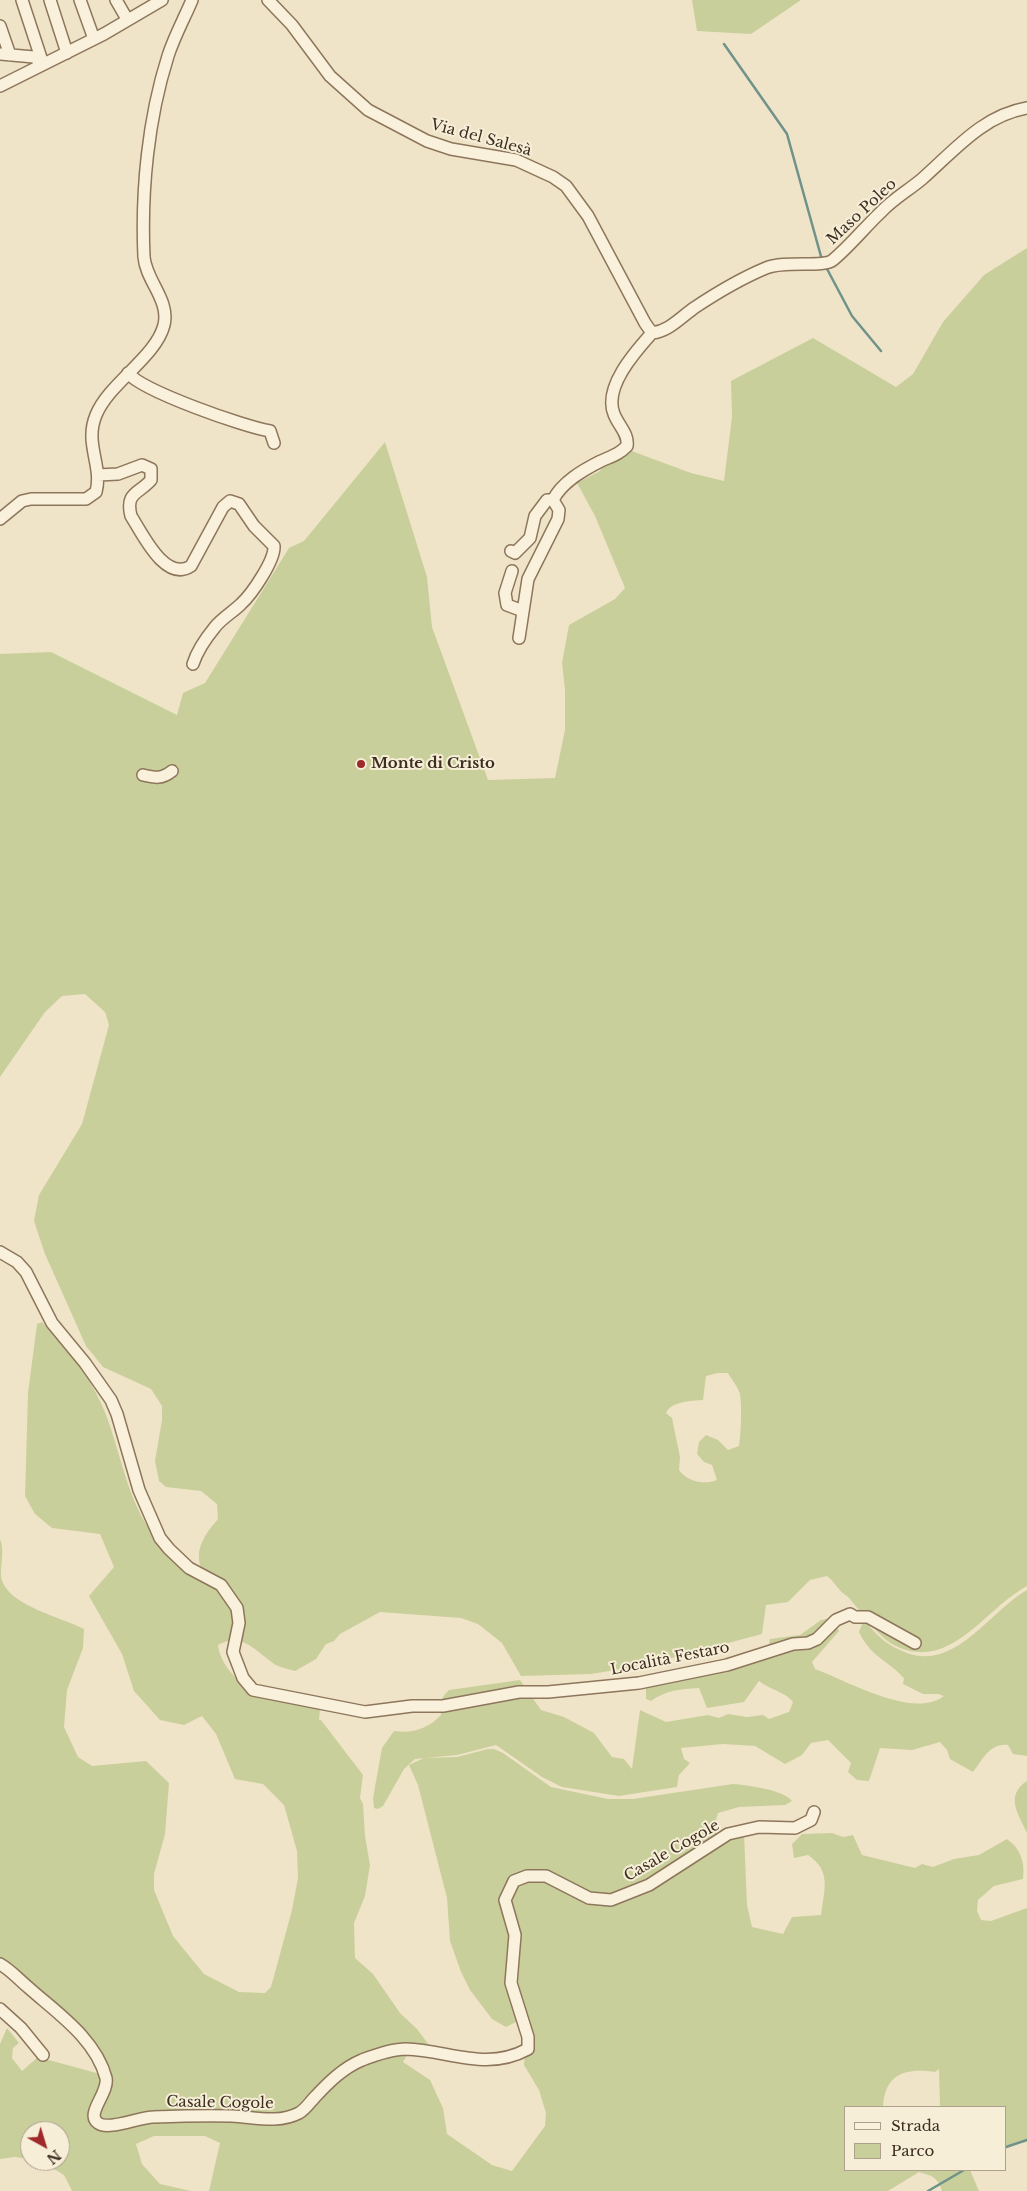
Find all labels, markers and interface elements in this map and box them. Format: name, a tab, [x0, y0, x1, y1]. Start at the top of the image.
street label: Via del Salesà	[429, 116, 533, 160]
street label: Maso Poleo	[823, 175, 901, 249]
place label: Monte di Cristo	[371, 755, 495, 773]
marker: Monte di Cristo	[355, 758, 367, 770]
street label: Località Festaro	[609, 1639, 731, 1679]
street label: Casale Cogole	[621, 1816, 723, 1886]
street label: Casale Cogole	[166, 2093, 274, 2113]
legend	[844, 2106, 1007, 2171]
text: Strada	[891, 2116, 940, 2135]
north arrow	[20, 2121, 70, 2171]
text: Parco	[891, 2141, 934, 2160]
text: N	[43, 2146, 65, 2168]

